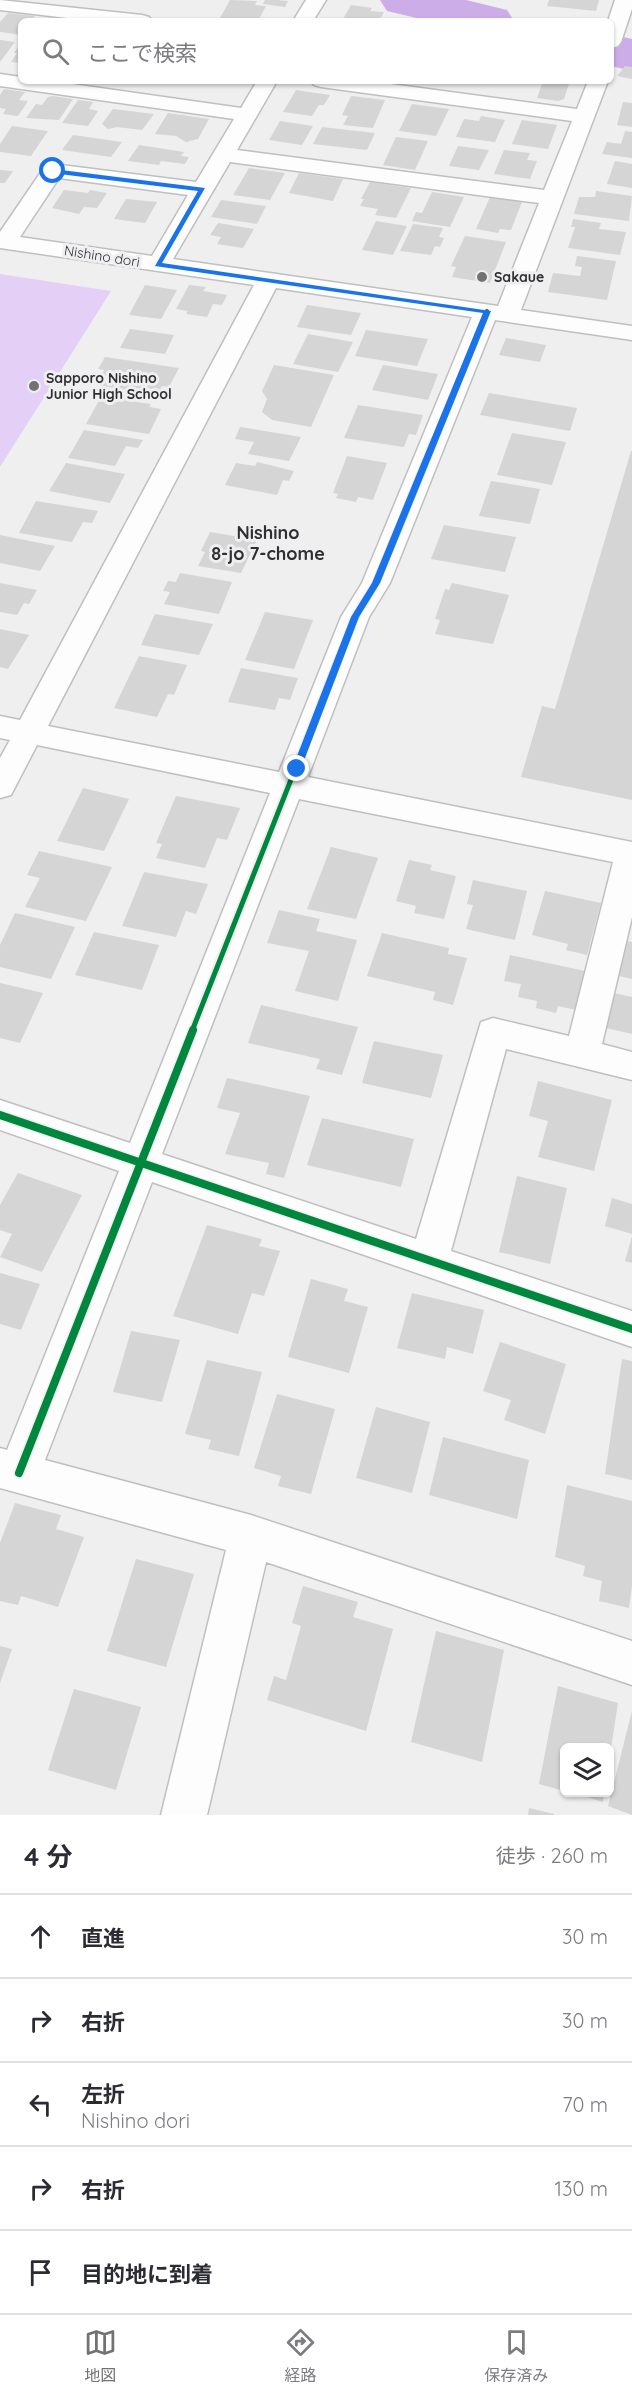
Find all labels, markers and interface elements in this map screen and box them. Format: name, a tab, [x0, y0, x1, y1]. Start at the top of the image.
search box	[18, 18, 614, 84]
icon: search	[39, 35, 72, 68]
text: ここで検索	[87, 39, 197, 67]
route start	[39, 157, 65, 183]
street label: Nishino dori	[63, 241, 141, 271]
place label: Sakaue	[494, 268, 544, 286]
marker: Sakaue	[475, 270, 489, 284]
place label: Sapporo Nishino Junior High School	[46, 369, 172, 403]
marker: Sapporo Nishino Junior High School	[27, 379, 41, 393]
district label: Nishino 8-jo 7-chome	[211, 521, 325, 565]
route end	[283, 755, 309, 781]
map controls	[560, 1743, 614, 1797]
button: layers	[560, 1743, 614, 1797]
text: 4 分	[24, 1840, 73, 1873]
text: 徒歩 · 260 m	[496, 1843, 608, 1868]
icon: ahead	[24, 1920, 57, 1953]
text: 直進	[81, 1924, 125, 1952]
text: 30 m	[562, 1924, 608, 1949]
icon: right	[24, 2004, 57, 2037]
text: 右折	[81, 2008, 125, 2036]
text: 30 m	[562, 2008, 608, 2033]
text: 左折	[81, 2080, 125, 2108]
icon: left	[24, 2088, 57, 2121]
text: 70 m	[562, 2092, 608, 2117]
text: Nishino dori	[81, 2108, 190, 2133]
icon: right	[24, 2172, 57, 2205]
text: 右折	[81, 2176, 125, 2204]
text: 130 m	[555, 2176, 608, 2201]
icon: arrive	[24, 2256, 57, 2289]
text: 目的地に到着	[81, 2260, 213, 2288]
tab: 地図	[84, 2326, 117, 2386]
tab: 経路	[284, 2326, 317, 2386]
tab: 保存済み	[484, 2326, 548, 2386]

